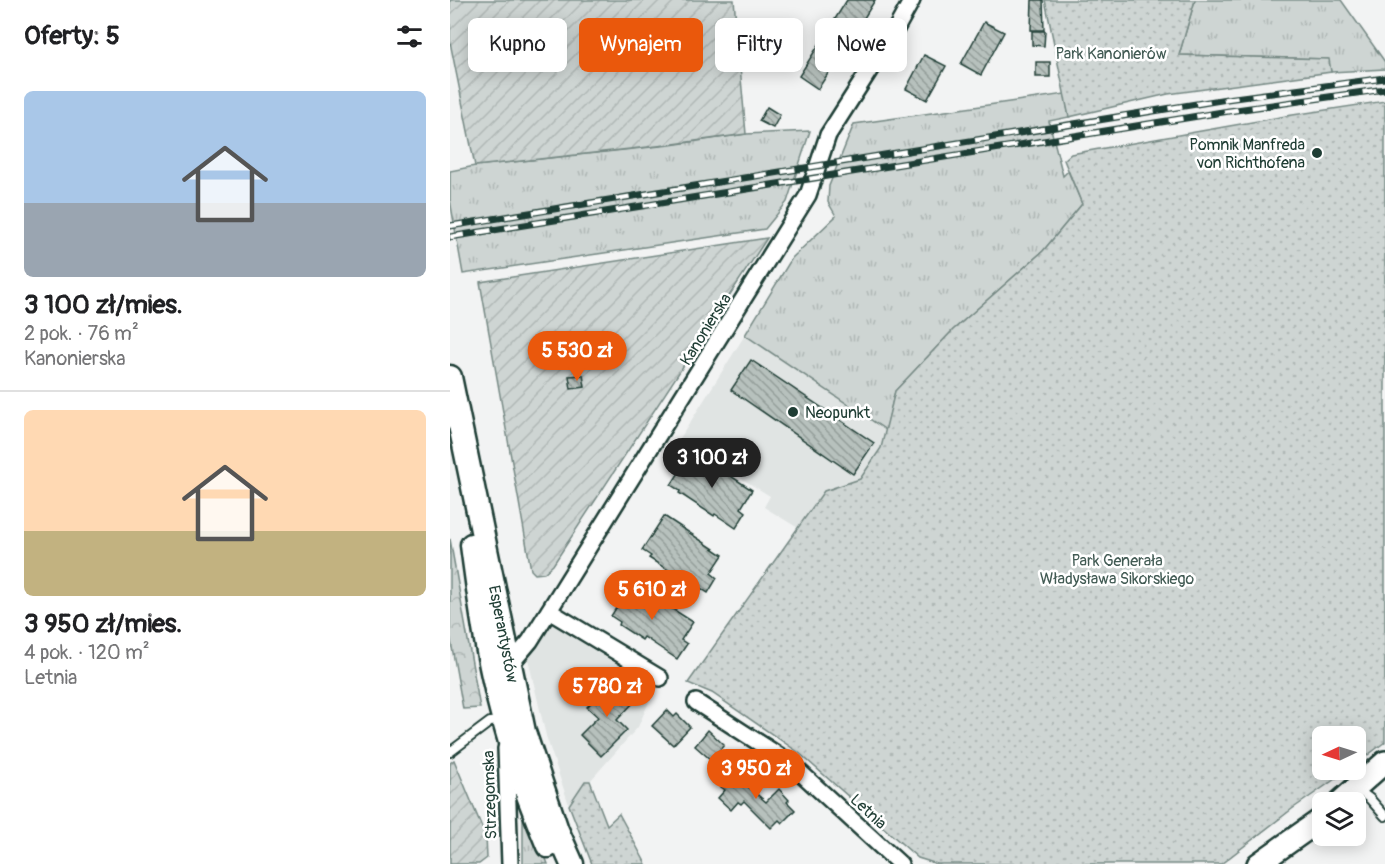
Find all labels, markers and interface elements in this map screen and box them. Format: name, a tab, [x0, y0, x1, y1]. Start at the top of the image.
chip: Kupno	[468, 18, 567, 72]
chip: Wynajem	[579, 18, 703, 72]
chip: Filtry	[715, 18, 803, 72]
chip: Nowe	[815, 18, 907, 72]
text: Oferty: 5	[24, 20, 120, 52]
icon: filters	[393, 20, 426, 53]
park label: Park Kanonierów	[1056, 44, 1167, 64]
icon: home	[171, 130, 279, 238]
place label: Pomnik Manfreda von Richthofena	[1189, 135, 1305, 173]
marker: Pomnik Manfreda von Richthofena	[1310, 146, 1324, 160]
text: 3 100 zł/mies.	[24, 289, 183, 321]
street label: Kanonierska	[676, 290, 736, 369]
text: 2 pok. · 76 m²	[24, 321, 139, 346]
pin: 5 530 zł	[515, 331, 639, 382]
text: 5 530 zł	[542, 338, 612, 363]
text: Kanonierska	[24, 346, 125, 371]
place label: Neopunkt	[805, 403, 871, 423]
marker: Neopunkt	[786, 405, 800, 419]
pin: 3 100 zł	[650, 438, 774, 489]
text: 3 100 zł	[677, 445, 747, 470]
icon: home	[171, 449, 279, 557]
park label: Park Generała Władysława Sikorskiego	[1040, 551, 1195, 589]
pin: 5 610 zł	[590, 570, 714, 621]
text: 5 610 zł	[618, 577, 686, 602]
street label: Esperantystów	[484, 584, 522, 685]
text: 3 950 zł/mies.	[24, 608, 182, 640]
text: 4 pok. · 120 m²	[24, 640, 150, 665]
text: Letnia	[24, 665, 77, 690]
pin: 5 780 zł	[545, 667, 669, 718]
text: 5 780 zł	[572, 674, 642, 699]
north arrow	[1312, 726, 1366, 780]
map controls	[1312, 726, 1366, 846]
pin: 3 950 zł	[694, 749, 818, 800]
street label: Strzegomska	[478, 750, 502, 840]
text: 3 950 zł	[721, 756, 791, 781]
street label: Letnia	[846, 790, 891, 834]
button: layers	[1312, 792, 1366, 846]

